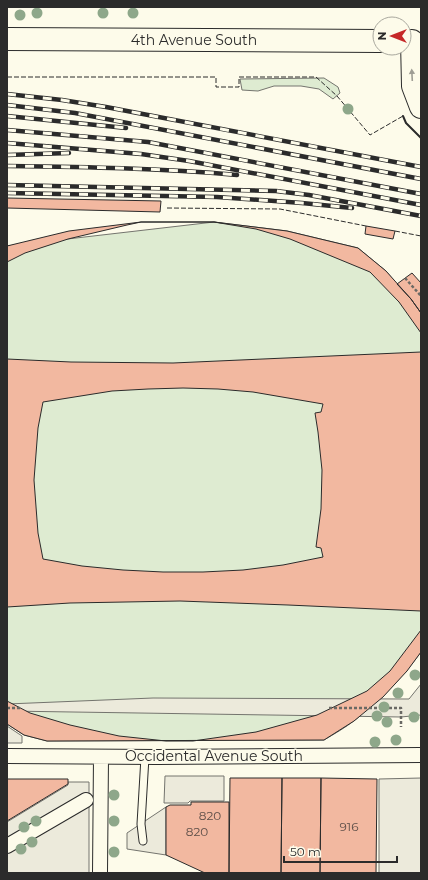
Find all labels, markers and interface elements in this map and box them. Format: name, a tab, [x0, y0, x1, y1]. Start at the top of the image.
north arrow	[372, 16, 412, 56]
street label: 4th Avenue South	[131, 31, 257, 49]
text: N	[375, 32, 389, 40]
one-way arrow	[409, 69, 416, 81]
street label: Occidental Avenue South	[125, 747, 303, 765]
house number: 820	[199, 808, 221, 823]
house number: 916	[340, 819, 358, 834]
house number: 820	[186, 824, 208, 839]
scale bar	[284, 838, 397, 864]
text: 50 m	[290, 844, 321, 859]

